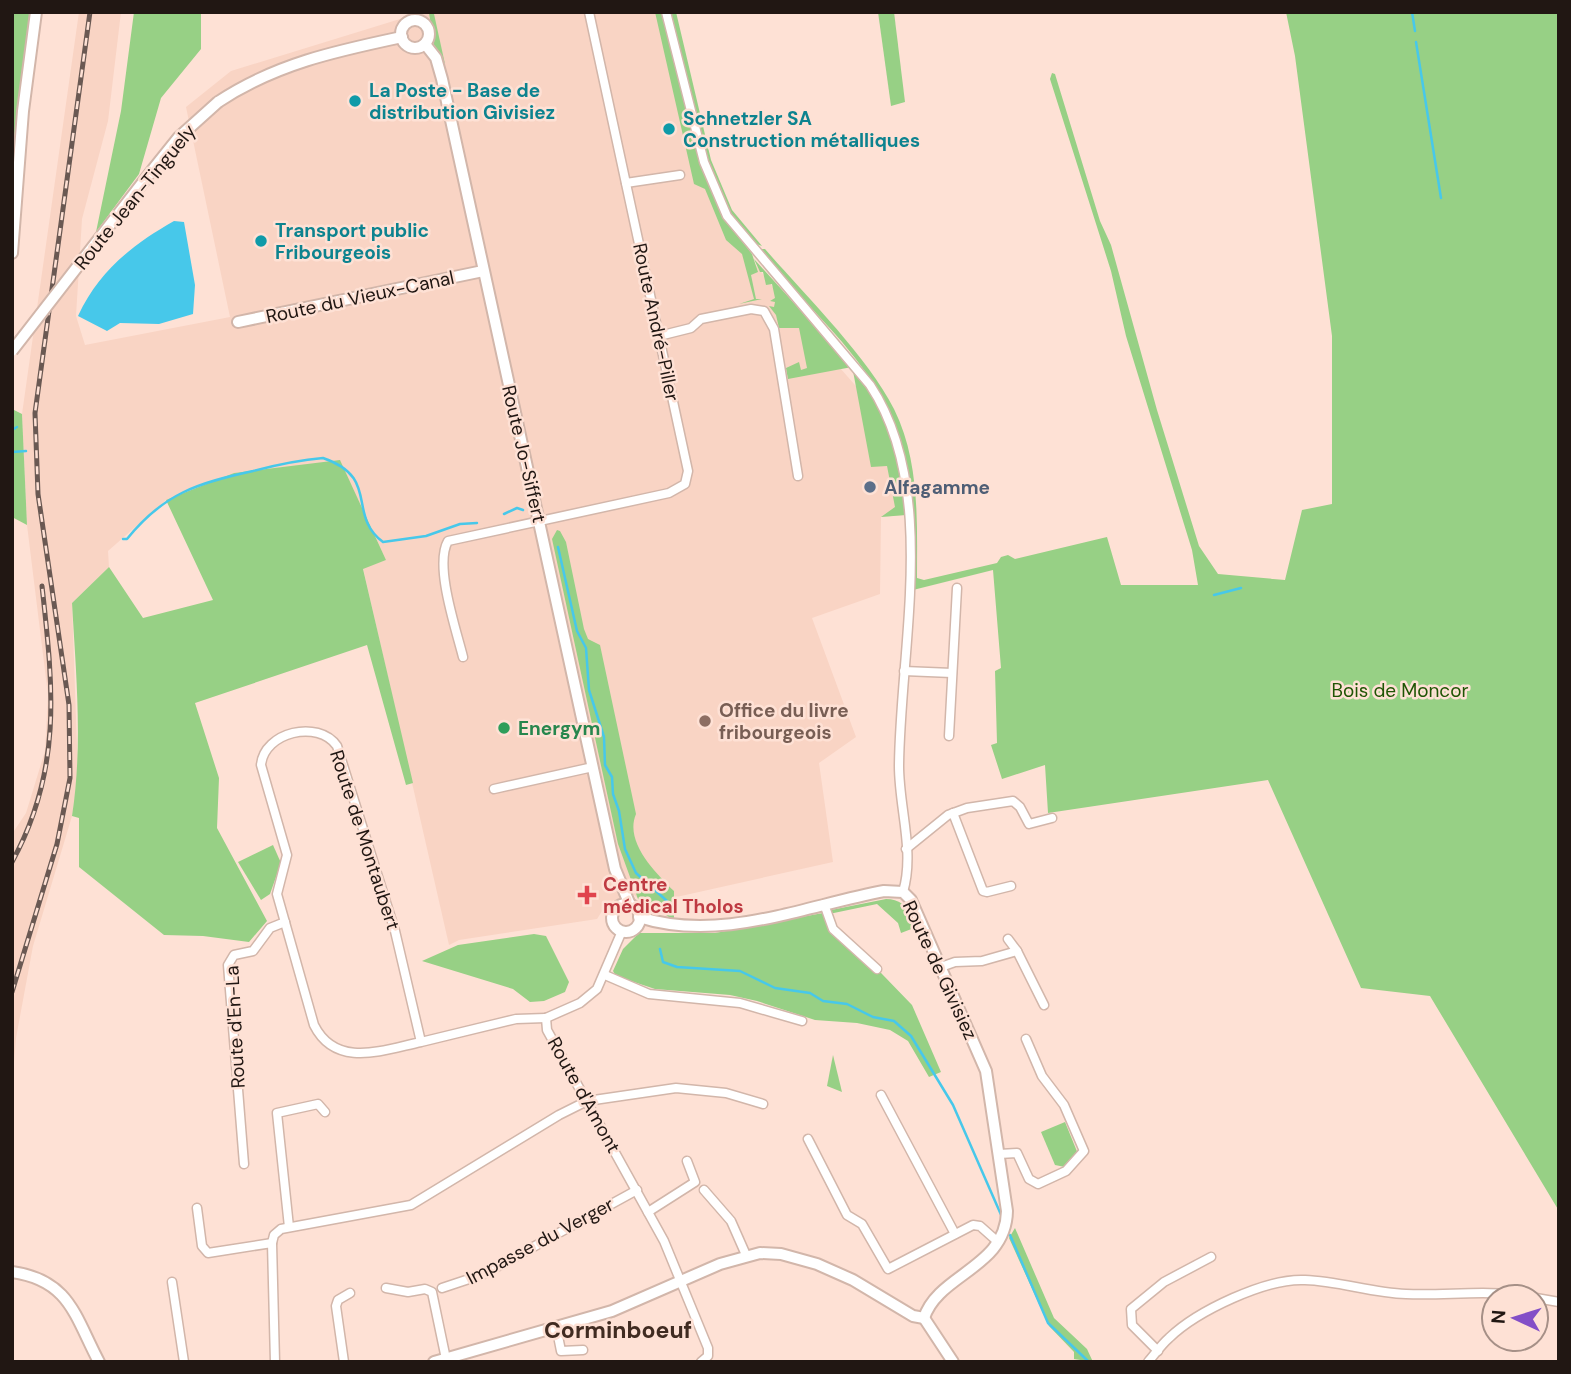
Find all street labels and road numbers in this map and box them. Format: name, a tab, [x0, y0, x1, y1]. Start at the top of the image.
street label: Route Jean-Tinguely	[69, 119, 202, 275]
street label: Route André-Piller	[627, 241, 685, 403]
street label: Route du Vieux-Canal	[264, 265, 456, 329]
street label: Route Jo-Siffert	[496, 383, 552, 525]
street label: Route de Montaubert	[324, 747, 406, 933]
street label: Route de Givisiez	[897, 896, 983, 1044]
street label: Route d'En-La	[219, 965, 251, 1089]
street label: Route d'Amont	[542, 1033, 626, 1157]
street label: Impasse du Verger	[462, 1192, 618, 1290]

